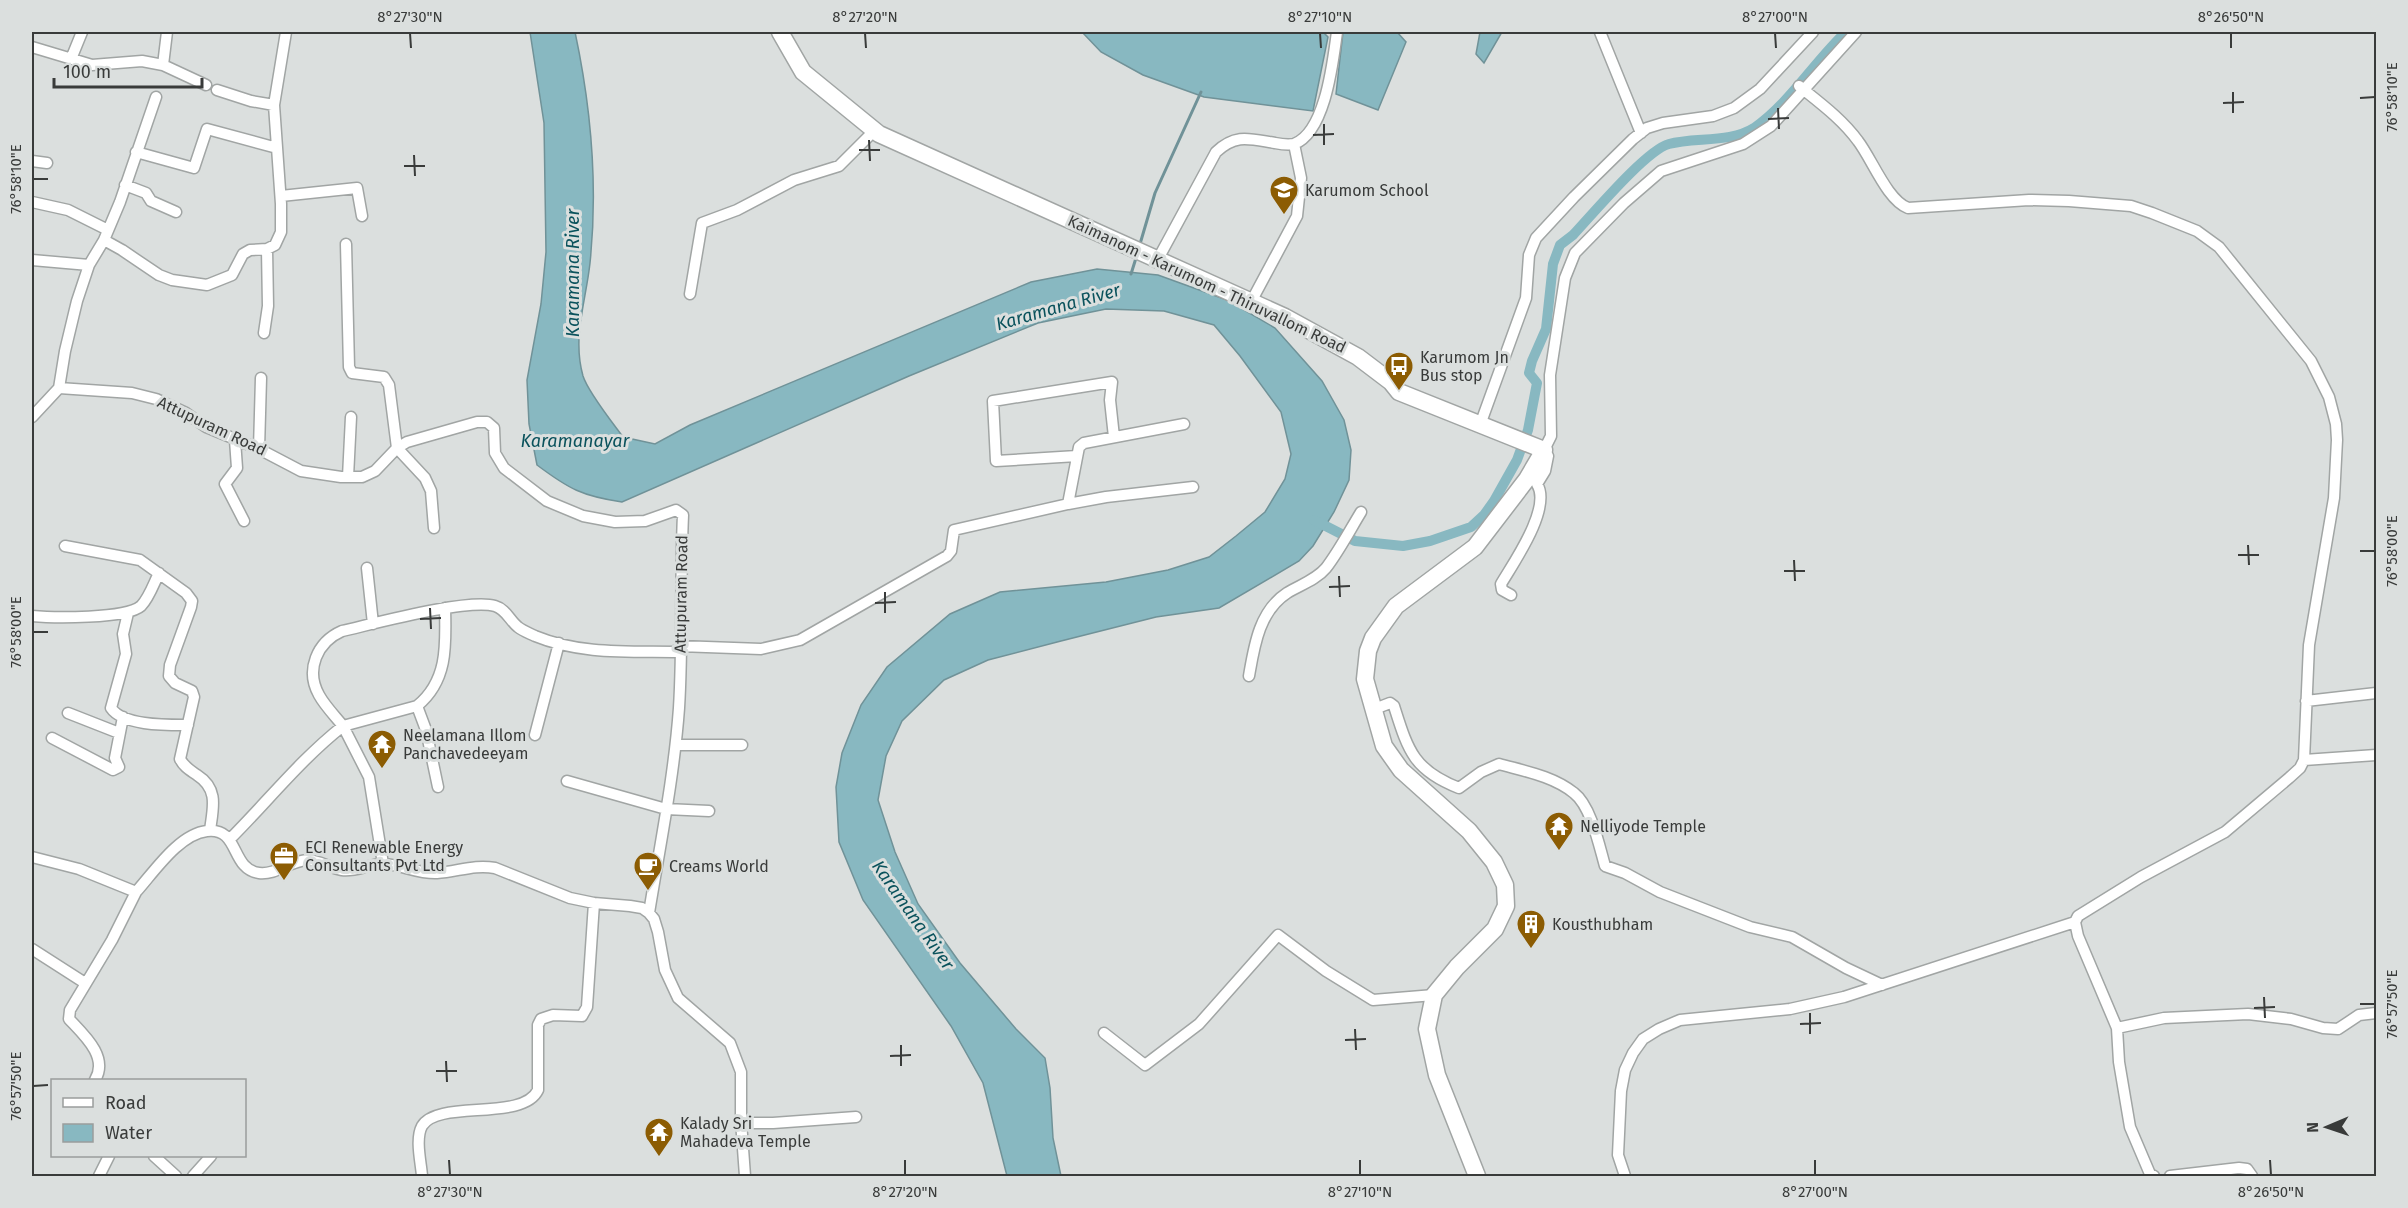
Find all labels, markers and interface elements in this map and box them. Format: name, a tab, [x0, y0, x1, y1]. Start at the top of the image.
text: 8°27'30"N	[377, 8, 443, 26]
text: 8°27'20"N	[832, 8, 898, 26]
text: 8°27'10"N	[1288, 8, 1352, 26]
text: 8°27'00"N	[1742, 8, 1808, 26]
text: 8°26'50"N	[2198, 8, 2264, 26]
scale bar	[54, 51, 202, 89]
text: 100 m	[63, 61, 111, 83]
text: 76°58'10"E	[2383, 62, 2401, 132]
text: 76°58'10"E	[7, 144, 25, 214]
school or university icon: Karumom School	[1268, 174, 1300, 216]
place label: Karumom School	[1305, 181, 1429, 200]
water label: Karamana River	[562, 208, 584, 337]
street label: Kaimanom - Karumom - Thiruvallom Road	[1065, 211, 1349, 357]
water label: Karamana River	[993, 278, 1124, 335]
place label: Karumom Jn Bus stop	[1420, 348, 1509, 385]
bus stop icon: Karumom Jn Bus stop	[1383, 350, 1415, 392]
street label: Attupuram Road	[154, 392, 270, 460]
water label: Karamanayar	[521, 430, 631, 452]
text: 76°58'00"E	[2383, 515, 2401, 587]
street label: Attupuram Road	[670, 535, 692, 653]
text: 76°58'00"E	[7, 596, 25, 668]
place label: Neelamana Illom Panchavedeeyam	[403, 726, 529, 763]
temple icon: Neelamana Illom Panchavedeeyam	[366, 728, 398, 770]
temple icon: Nelliyode Temple	[1543, 810, 1575, 852]
place label: Nelliyode Temple	[1580, 817, 1706, 836]
place label: ECI Renewable Energy Consultants Pvt Ltd	[305, 838, 463, 875]
office icon: ECI Renewable Energy Consultants Pvt Ltd	[268, 840, 300, 882]
cafe icon: Creams World	[632, 850, 664, 892]
water label: Karamana River	[867, 856, 960, 975]
place label: Creams World	[669, 857, 769, 876]
building icon: Kousthubham	[1515, 908, 1547, 950]
place label: Kousthubham	[1552, 915, 1653, 934]
text: 76°57'50"E	[2383, 970, 2401, 1039]
text: 76°57'50"E	[7, 1052, 25, 1121]
legend	[51, 1079, 246, 1157]
text: Road	[105, 1092, 147, 1114]
north arrow	[2297, 1097, 2357, 1157]
place label: Kalady Sri Mahadeva Temple	[680, 1114, 811, 1151]
temple icon: Kalady Sri Mahadeva Temple	[643, 1116, 675, 1158]
text: Water	[105, 1122, 152, 1144]
text: N	[2303, 1122, 2322, 1133]
text: 8°27'30"N	[417, 1183, 483, 1201]
text: 8°27'20"N	[872, 1183, 938, 1201]
text: 8°27'10"N	[1328, 1183, 1392, 1201]
text: 8°27'00"N	[1782, 1183, 1848, 1201]
text: 8°26'50"N	[2238, 1183, 2304, 1201]

